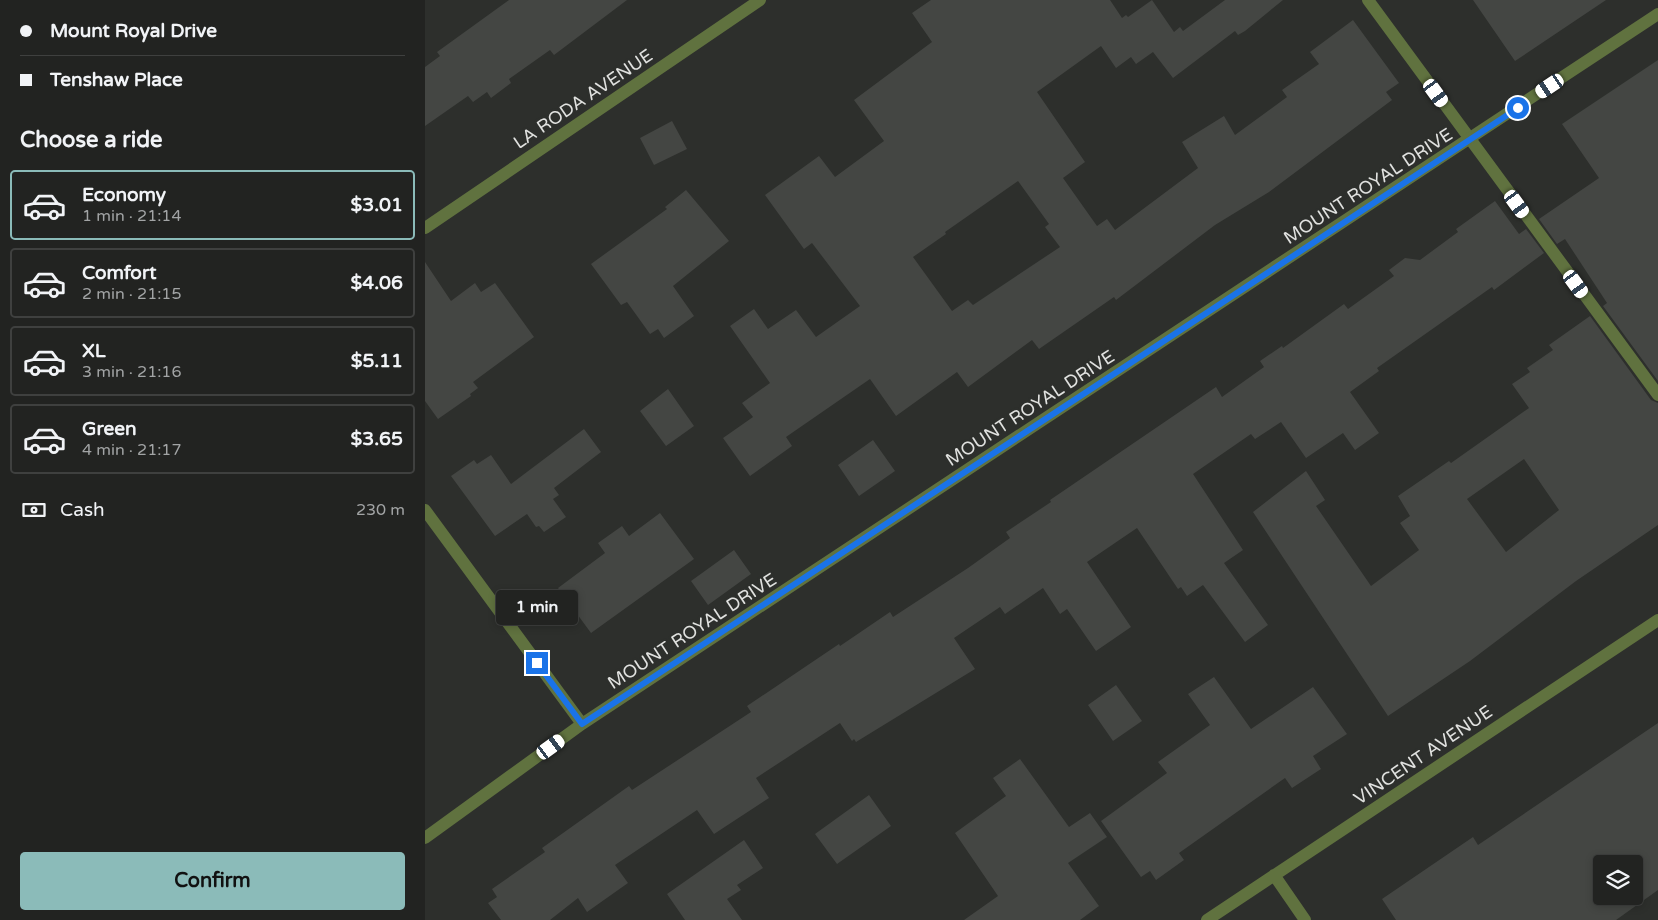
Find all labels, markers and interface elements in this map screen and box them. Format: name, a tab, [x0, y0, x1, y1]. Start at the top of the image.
text: Mount Royal Drive	[50, 20, 217, 42]
street label: LA RODA AVENUE	[509, 44, 657, 154]
text: Tenshaw Place	[50, 69, 183, 91]
car	[1533, 71, 1566, 101]
car	[1421, 76, 1450, 110]
route start	[1507, 97, 1529, 119]
street label: MOUNT ROYAL DRIVE	[1279, 123, 1457, 249]
text: Choose a ride	[20, 127, 163, 153]
icon: car	[22, 183, 67, 228]
text: Economy	[82, 184, 166, 206]
car	[1502, 187, 1531, 221]
text: $3.01	[351, 194, 403, 216]
text: 1 min · 21:14	[82, 206, 181, 226]
icon: car	[22, 261, 67, 306]
text: Comfort	[82, 262, 156, 284]
car	[1561, 267, 1590, 301]
text: $4.06	[351, 272, 403, 294]
text: 2 min · 21:15	[82, 284, 181, 304]
icon: car	[22, 339, 67, 384]
text: XL	[82, 340, 106, 362]
street label: MOUNT ROYAL DRIVE	[941, 345, 1119, 471]
text: $5.11	[351, 350, 403, 372]
text: 3 min · 21:16	[82, 362, 181, 382]
icon: car	[22, 417, 67, 462]
text: Green	[82, 418, 136, 440]
text: $3.65	[351, 428, 403, 450]
text: 4 min · 21:17	[82, 440, 181, 460]
icon: cash	[20, 496, 48, 524]
text: Cash	[60, 499, 105, 521]
text: 230 m	[356, 500, 405, 520]
street label: MOUNT ROYAL DRIVE	[603, 568, 781, 694]
callout: 1 min	[496, 590, 578, 626]
text: 1 min	[516, 597, 558, 617]
route end	[526, 652, 548, 674]
street label: VINCENT AVENUE	[1350, 700, 1496, 810]
car	[534, 732, 567, 762]
button: Confirm	[20, 852, 405, 910]
map controls	[1593, 855, 1643, 905]
button: layers	[1593, 855, 1643, 905]

